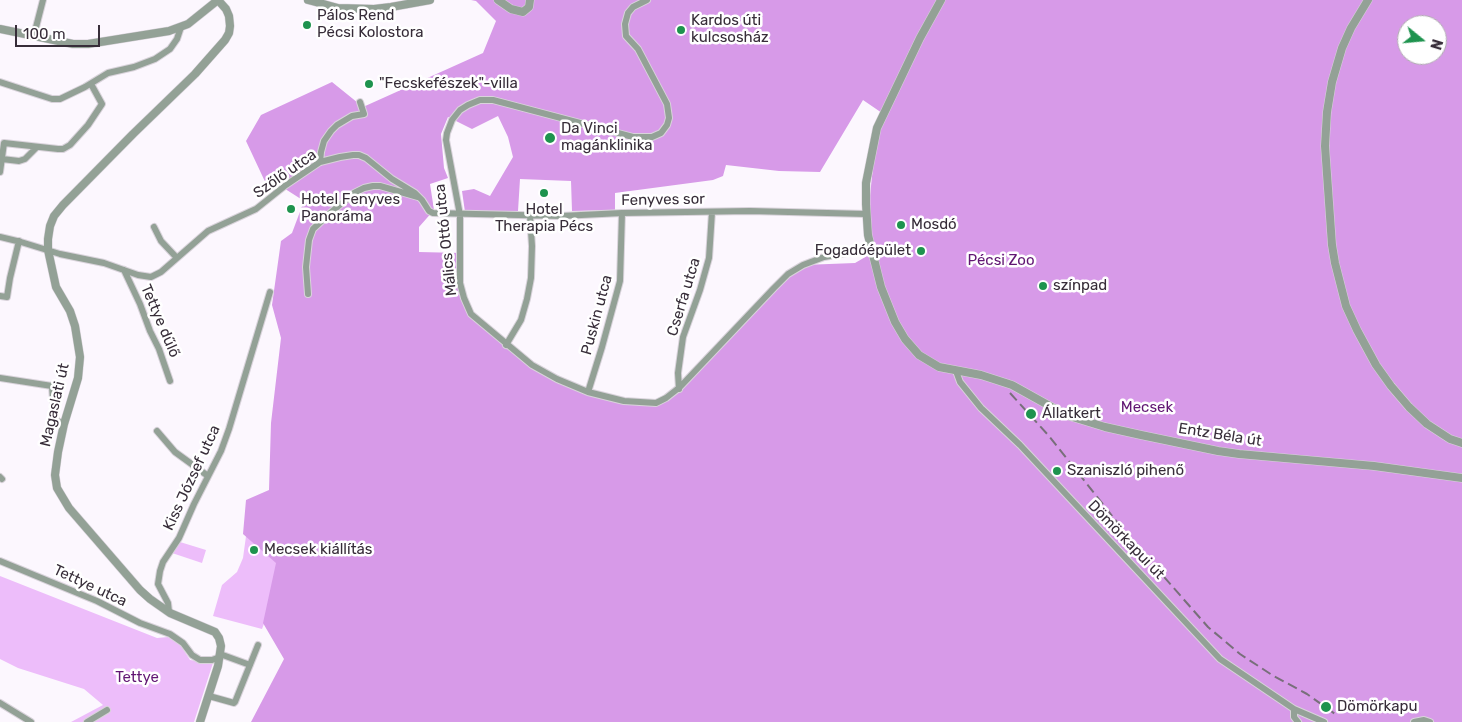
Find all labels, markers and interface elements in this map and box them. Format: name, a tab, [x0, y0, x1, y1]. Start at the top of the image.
place label: Pálos Rend Pécsi Kolostora	[317, 7, 424, 42]
place label: Kardos úti kulcsosház	[691, 12, 769, 47]
scale bar	[18, 15, 102, 47]
north arrow	[1397, 15, 1447, 65]
marker: Pálos Rend Pécsi Kolostora	[301, 19, 313, 31]
marker: Kardos úti kulcsosház	[675, 24, 687, 36]
text: 100 m	[23, 25, 65, 43]
text: N	[1426, 37, 1445, 52]
place label: "Fecskefészek"-villa	[379, 75, 518, 93]
marker: "Fecskefészek"-villa	[363, 78, 375, 90]
place label: Da Vinci magánklinika	[561, 120, 653, 155]
marker: Da Vinci magánklinika	[543, 131, 557, 145]
street label: Szőlő utca	[250, 146, 320, 202]
street label: Málics Ottó utca	[431, 183, 461, 297]
marker: Hotel Therapia Pécs	[538, 187, 550, 199]
street label: Fenyves sor	[621, 190, 705, 210]
place label: Hotel Fenyves Panoráma	[301, 191, 400, 226]
place label: Hotel Therapia Pécs	[495, 201, 593, 236]
marker: Hotel Fenyves Panoráma	[285, 203, 297, 215]
place label: Mosdó	[911, 216, 957, 234]
marker: Mosdó	[895, 219, 907, 231]
place label: Fogadóépület	[815, 242, 911, 260]
marker: Fogadóépület	[915, 245, 927, 257]
park label: Pécsi Zoo	[967, 252, 1035, 270]
street label: Cserfa utca	[664, 256, 704, 338]
street label: Puskin utca	[578, 273, 616, 357]
place label: színpad	[1053, 277, 1107, 295]
marker: színpad	[1037, 280, 1049, 292]
street label: Tettye dűlő	[137, 282, 183, 360]
street label: Magaslati út	[37, 362, 73, 448]
park label: Mecsek	[1121, 399, 1173, 417]
place label: Állatkert	[1042, 405, 1101, 423]
marker: Állatkert	[1024, 407, 1038, 421]
street label: Entz Béla út	[1177, 420, 1263, 450]
street label: Kiss József utca	[160, 422, 224, 534]
place label: Szaniszló pihenő	[1067, 462, 1184, 480]
marker: Szaniszló pihenő	[1051, 465, 1063, 477]
street label: Dömörkapui út	[1084, 497, 1168, 583]
place label: Mecsek kiállítás	[264, 541, 372, 559]
marker: Mecsek kiállítás	[248, 544, 260, 556]
street label: Tettye utca	[50, 561, 130, 611]
park label: Tettye	[115, 669, 159, 687]
place label: Dömörkapu	[1337, 698, 1417, 716]
marker: Dömörkapu	[1319, 700, 1333, 714]

